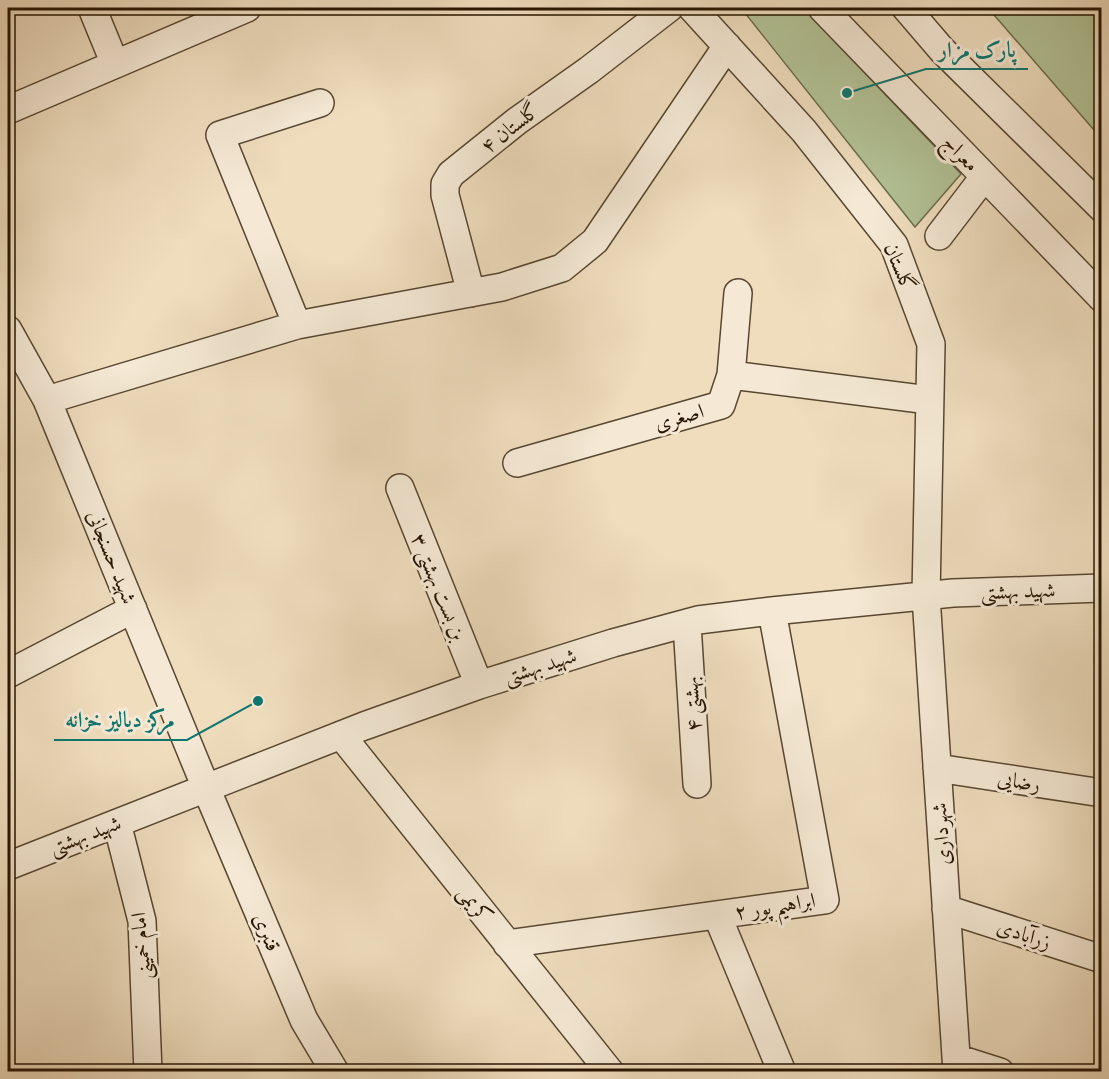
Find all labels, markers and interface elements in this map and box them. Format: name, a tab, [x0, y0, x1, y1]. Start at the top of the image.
callout: پارک مزار	[926, 29, 1028, 69]
text: پارک مزار	[935, 33, 1018, 66]
street label: گلستان ۴	[474, 95, 546, 160]
street label: معراج	[933, 127, 987, 181]
street label: گلستان	[876, 238, 925, 296]
street label: اصغری	[650, 395, 707, 438]
street label: شهید حسنجانی	[80, 505, 145, 608]
street label: بن بست بهشتی ۳	[404, 528, 475, 645]
street label: شهید بهشتی	[980, 574, 1056, 607]
street label: شهید بهشتی	[499, 639, 580, 692]
street label: بهشتی ۴	[674, 675, 709, 733]
callout: مرکز دیالیز خزانه	[54, 700, 187, 740]
text: مرکز دیالیز خزانه	[65, 703, 175, 736]
street label: رضایی	[995, 762, 1043, 799]
street label: شهرداری	[923, 802, 958, 866]
street label: شهید بهشتی	[44, 807, 125, 862]
street label: کریمی	[451, 878, 500, 929]
street label: ابراهیم پور ۲	[732, 884, 819, 933]
street label: قنبری	[246, 908, 289, 956]
street label: زرآبادی	[993, 910, 1055, 957]
street label: امام خمینی	[122, 911, 162, 981]

